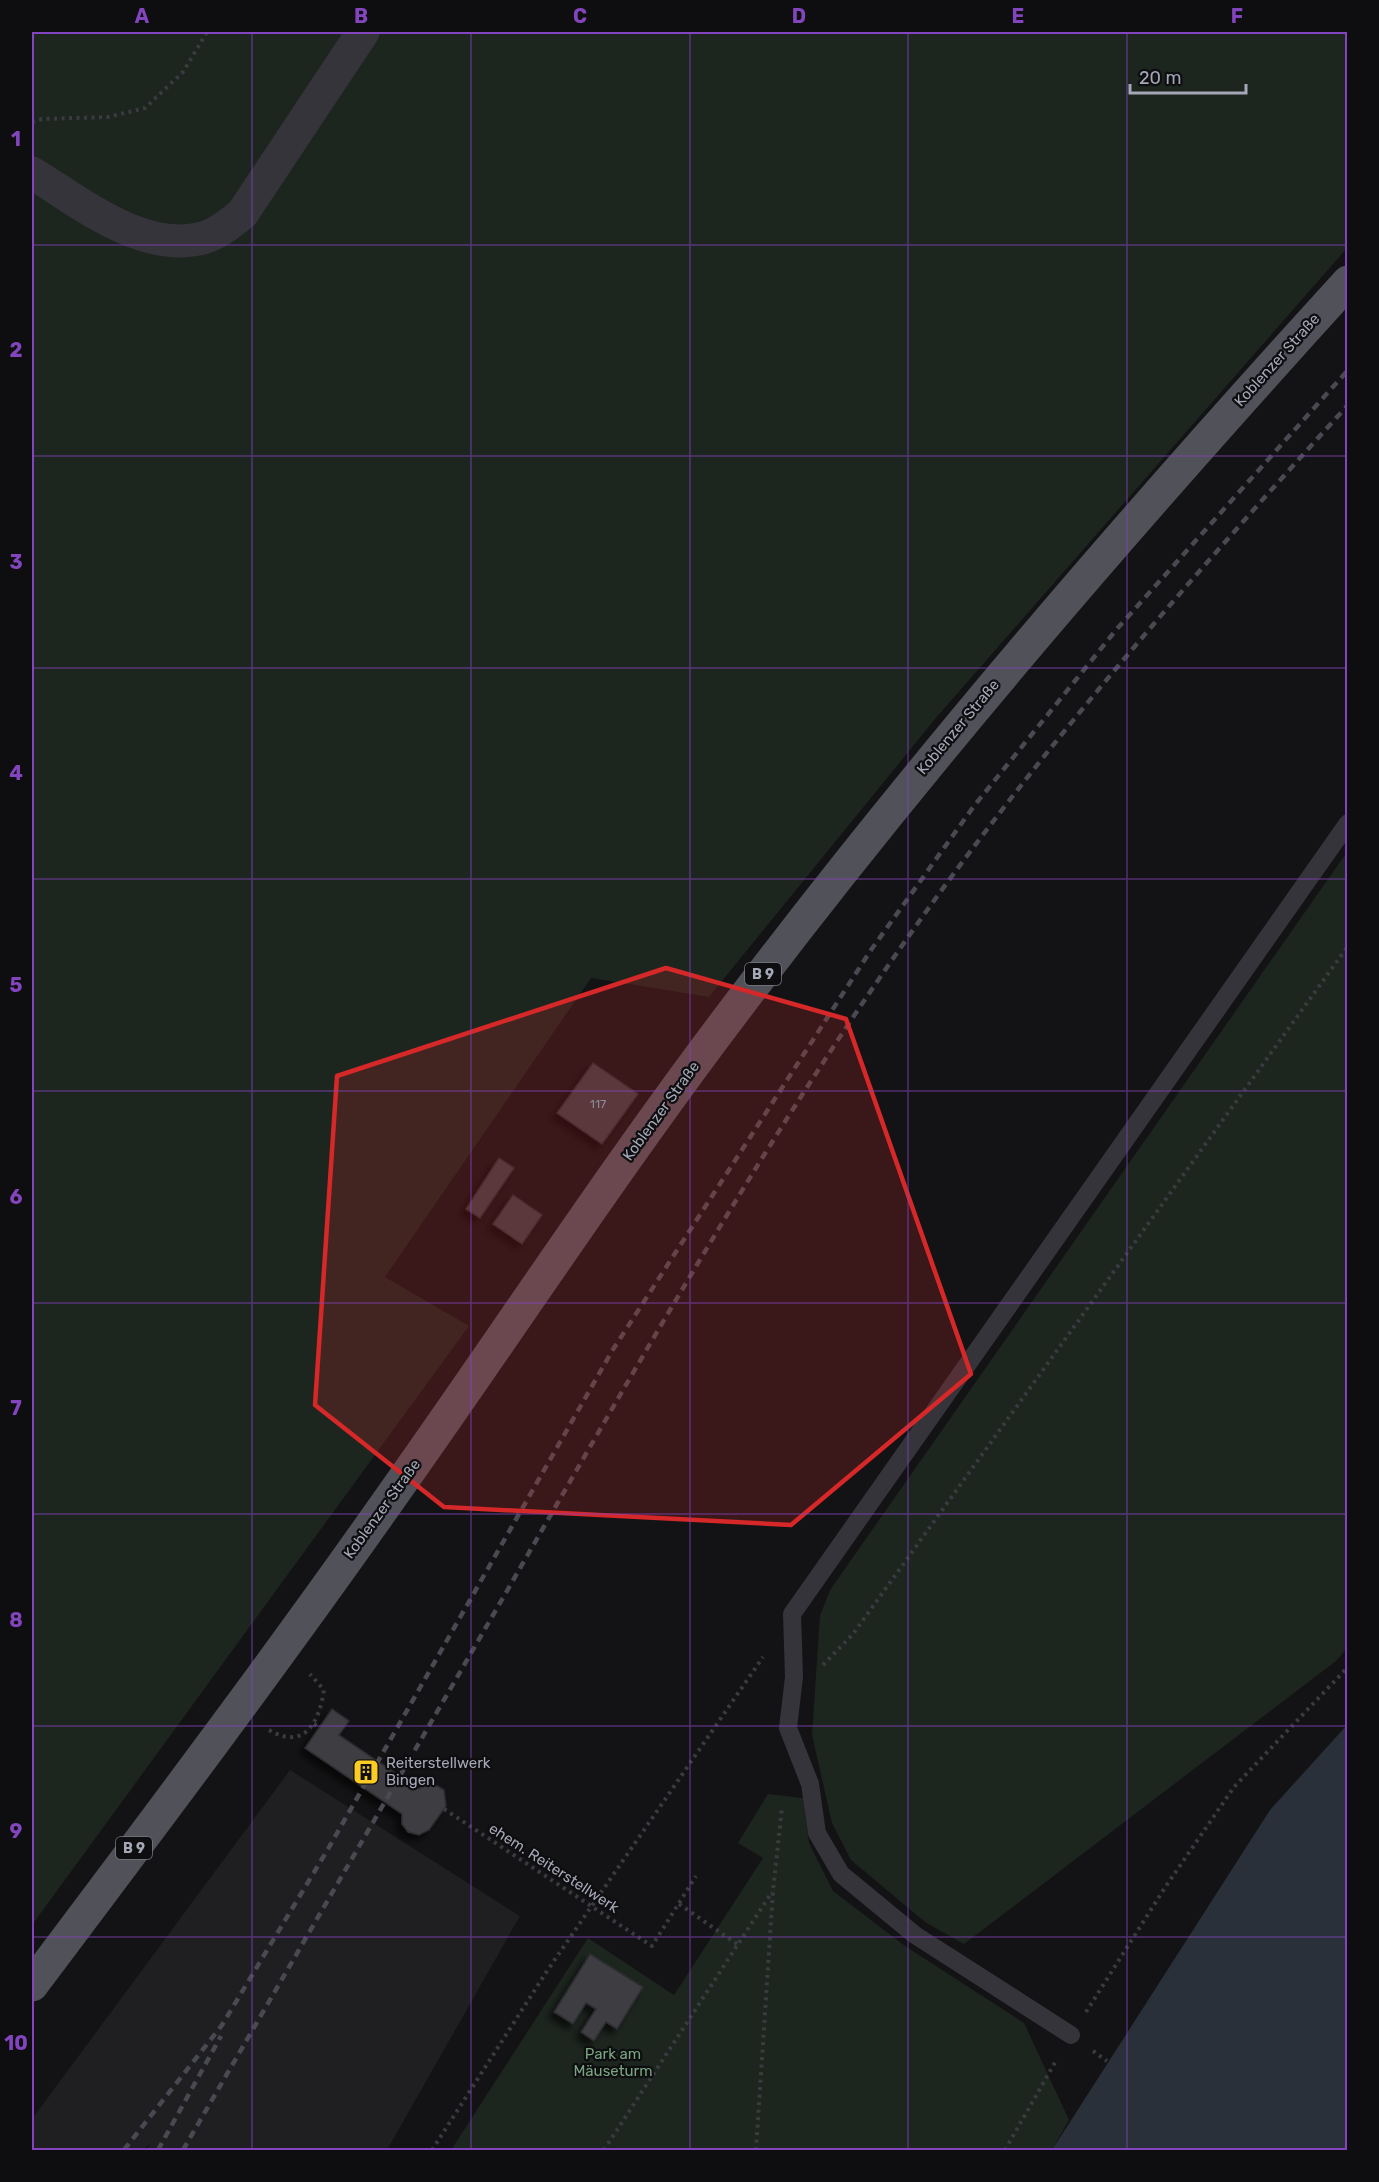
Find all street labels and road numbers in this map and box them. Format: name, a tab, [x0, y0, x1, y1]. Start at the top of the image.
street label: Koblenzer Straße	[1231, 310, 1323, 410]
street label: Koblenzer Straße	[913, 676, 1003, 778]
road number: B 9	[745, 963, 781, 985]
street label: Koblenzer Straße	[619, 1058, 703, 1164]
street label: Koblenzer Straße	[340, 1456, 424, 1562]
street label: ehem. Reiterstellwerk	[486, 1819, 623, 1917]
road number: B 9	[116, 1837, 152, 1859]

